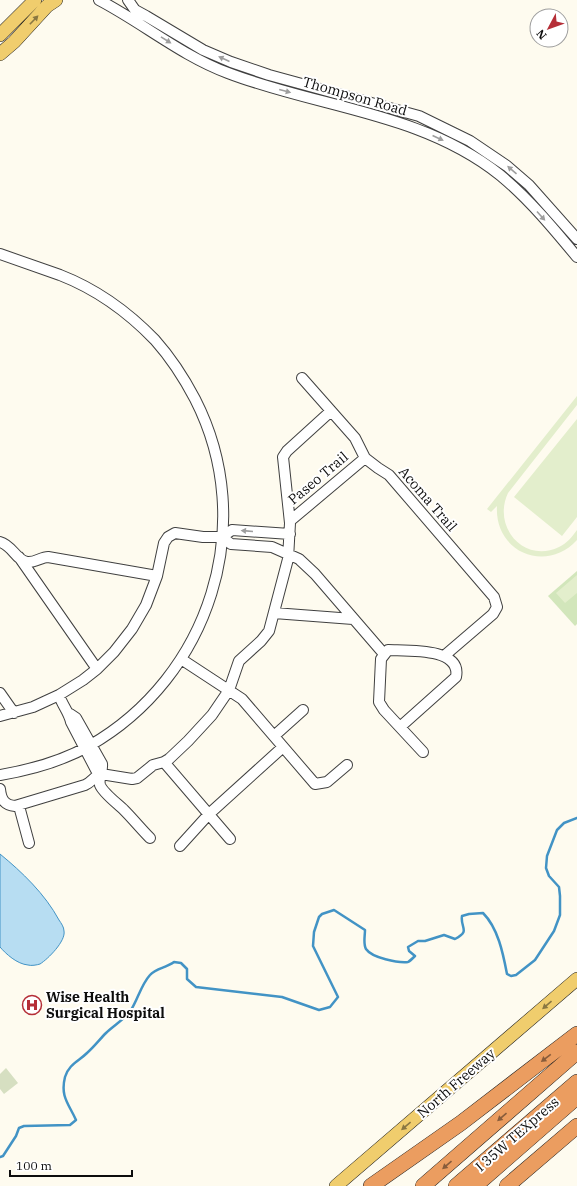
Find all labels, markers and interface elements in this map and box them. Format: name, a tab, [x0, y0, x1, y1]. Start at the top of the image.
north arrow	[529, 8, 569, 48]
one-way arrow	[29, 15, 39, 25]
text: N	[533, 26, 550, 42]
one-way arrow	[161, 36, 171, 44]
one-way arrow	[218, 56, 229, 62]
street label: Thompson Road	[301, 72, 410, 120]
one-way arrow	[279, 88, 291, 94]
one-way arrow	[433, 135, 444, 141]
one-way arrow	[507, 166, 516, 175]
one-way arrow	[537, 210, 546, 221]
street label: Paseo Trail	[284, 448, 352, 508]
street label: Acoma Trail	[395, 463, 461, 535]
one-way arrow	[241, 527, 253, 534]
place label: Wise Health Surgical Hospital	[46, 988, 165, 1022]
hospital icon: Wise Health Surgical Hospital	[21, 994, 43, 1016]
one-way arrow	[542, 1000, 553, 1009]
street label: North Freeway	[413, 1044, 499, 1122]
one-way arrow	[540, 1053, 551, 1062]
street label: I 35W TEXpress	[471, 1093, 563, 1175]
one-way arrow	[497, 1113, 507, 1122]
one-way arrow	[401, 1121, 412, 1130]
scale bar	[10, 1152, 132, 1178]
text: 100 m	[16, 1158, 52, 1173]
one-way arrow	[441, 1161, 452, 1170]

